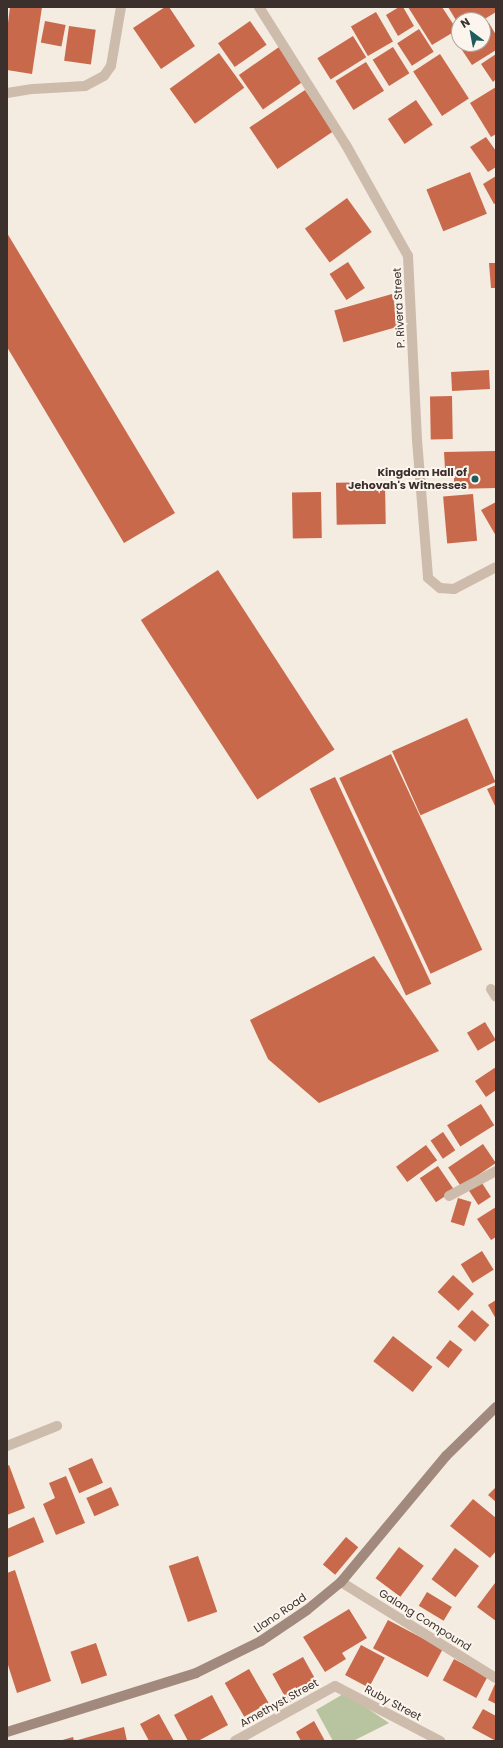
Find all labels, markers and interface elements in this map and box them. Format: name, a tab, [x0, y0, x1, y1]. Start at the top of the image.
north arrow	[451, 12, 491, 52]
text: N	[457, 14, 473, 32]
street label: P. Rivera Street	[390, 267, 408, 349]
place label: Kingdom Hall of Jehovah's Witnesses	[348, 466, 467, 492]
marker: Kingdom Hall of Jehovah's Witnesses	[470, 474, 480, 484]
street label: Galang Compound	[376, 1586, 474, 1654]
street label: Llano Road	[251, 1591, 309, 1635]
street label: Amethyst Street	[237, 1676, 321, 1730]
street label: Ruby Street	[362, 1683, 424, 1723]

